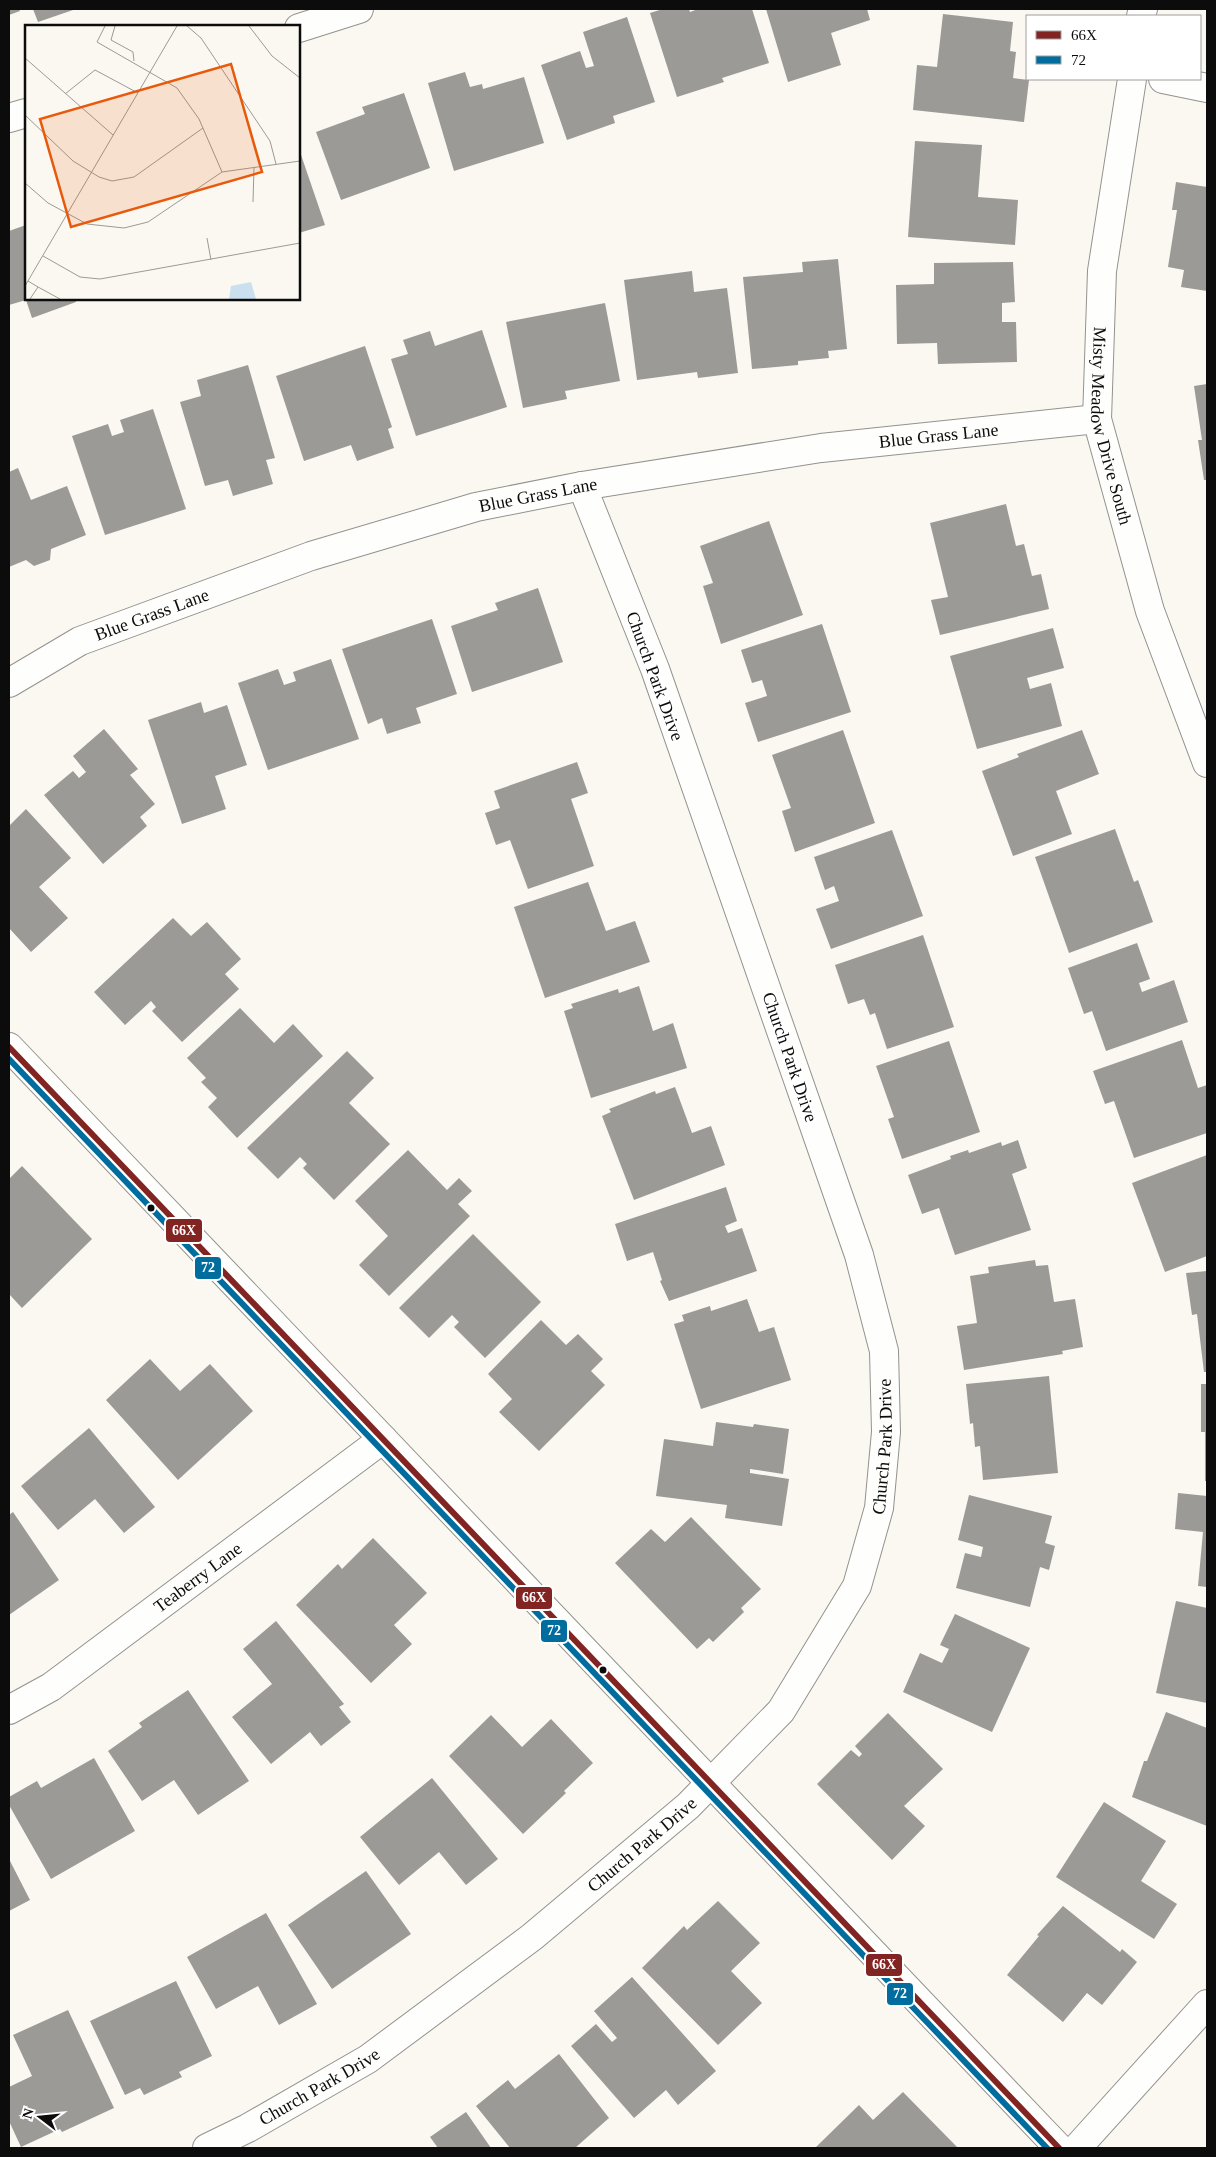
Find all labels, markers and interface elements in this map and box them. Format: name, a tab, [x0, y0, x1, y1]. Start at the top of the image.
legend	[1026, 15, 1201, 80]
inset map	[25, 25, 300, 300]
text: 66X	[1071, 27, 1097, 43]
text: 72	[1071, 52, 1086, 68]
street label: Misty Meadow Drive South	[1087, 326, 1136, 527]
street label: Blue Grass Lane	[878, 419, 999, 452]
street label: Blue Grass Lane	[477, 474, 599, 516]
street label: Blue Grass Lane	[92, 584, 212, 645]
street label: Church Park Drive	[622, 609, 688, 743]
street label: Church Park Drive	[758, 989, 822, 1125]
unlabelled marker	[146, 1203, 156, 1213]
line badge: 66X	[165, 1218, 203, 1243]
text: 66X	[172, 1223, 196, 1238]
line badge: 72	[194, 1256, 222, 1280]
text: 72	[201, 1260, 215, 1275]
street label: Church Park Drive	[868, 1378, 896, 1517]
street label: Teaberry Lane	[150, 1538, 245, 1617]
line badge: 66X	[515, 1586, 553, 1610]
text: 66X	[522, 1590, 546, 1605]
line badge: 72	[540, 1619, 568, 1643]
text: 72	[547, 1623, 561, 1638]
unlabelled marker	[598, 1665, 608, 1675]
street label: Church Park Drive	[583, 1793, 701, 1896]
line badge: 66X	[865, 1953, 903, 1977]
text: 66X	[872, 1957, 896, 1972]
line badge: 72	[886, 1982, 914, 2006]
text: 72	[893, 1986, 907, 2001]
street label: Church Park Drive	[255, 2044, 384, 2130]
north arrow	[15, 2092, 65, 2142]
text: N	[19, 2107, 37, 2120]

